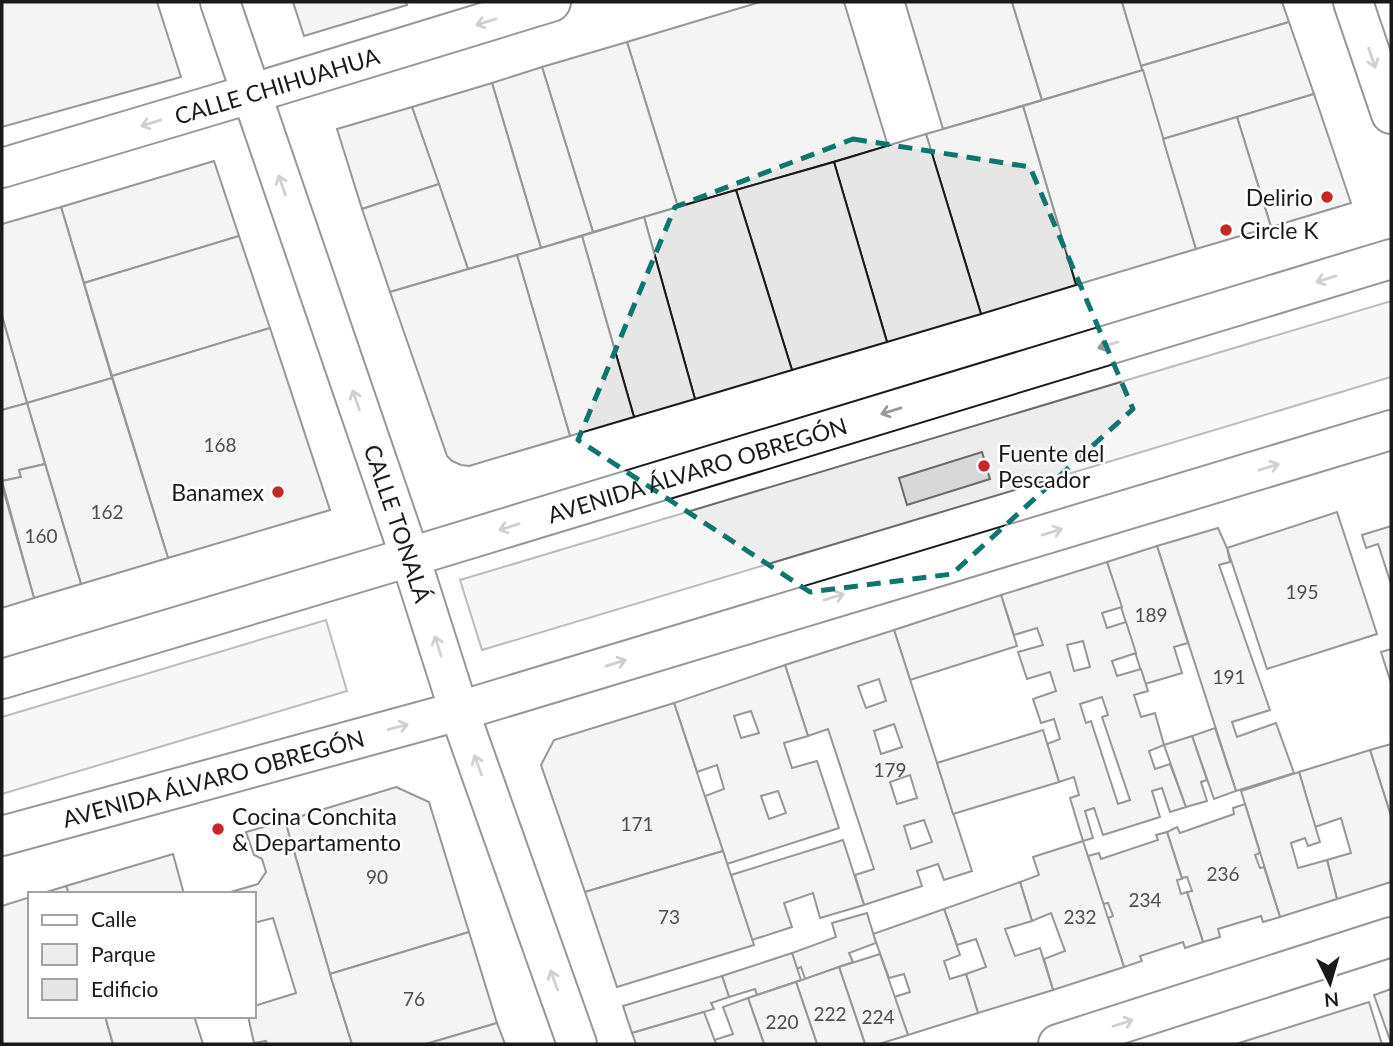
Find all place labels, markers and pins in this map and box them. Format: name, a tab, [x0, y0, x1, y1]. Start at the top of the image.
place label: Delirio	[1246, 183, 1313, 211]
marker: Delirio	[1319, 189, 1335, 205]
place label: Circle K	[1240, 216, 1319, 244]
marker: Circle K	[1218, 222, 1234, 238]
place label: Fuente del Pescador	[998, 439, 1104, 493]
marker: Fuente del Pescador	[976, 458, 992, 474]
place label: Banamex	[171, 478, 265, 506]
marker: Banamex	[270, 484, 286, 500]
place label: Cocina Conchita & Departamento	[232, 802, 401, 856]
marker: Cocina Conchita & Departamento	[210, 821, 226, 837]

